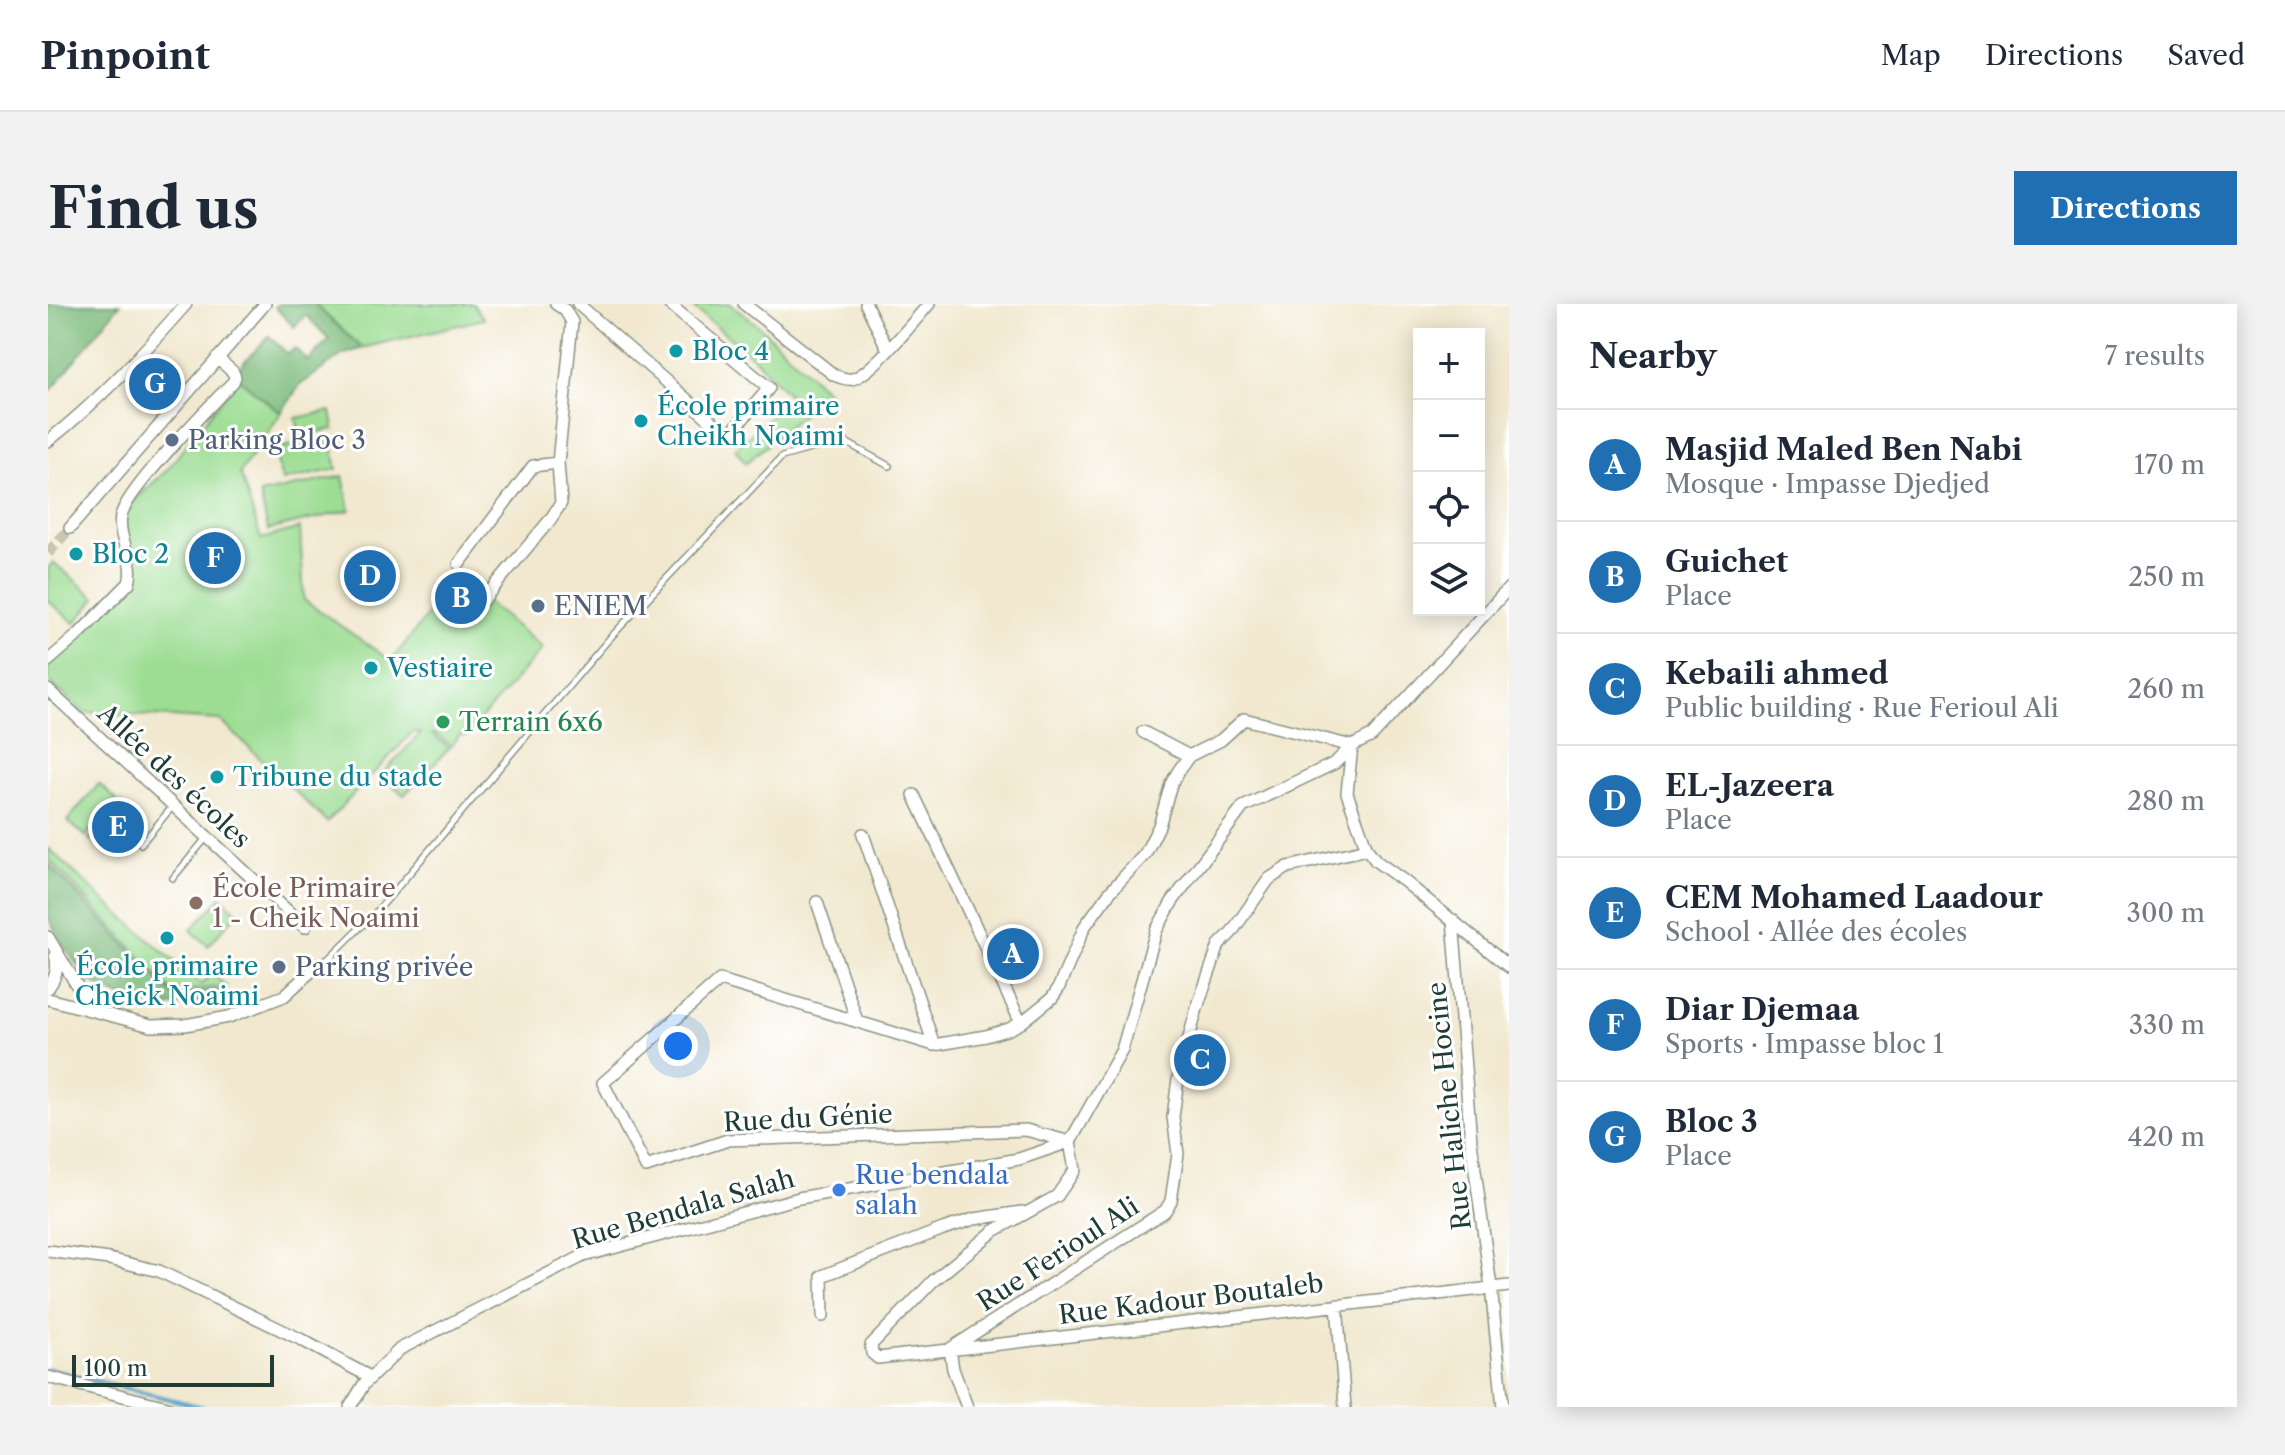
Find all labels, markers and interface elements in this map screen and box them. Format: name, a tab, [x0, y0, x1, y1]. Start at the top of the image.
text: Pinpoint	[40, 32, 210, 79]
text: Map	[1881, 38, 1941, 72]
text: Directions	[1985, 38, 2123, 72]
text: Saved	[2167, 38, 2245, 72]
button: Directions	[2014, 171, 2237, 245]
text: Find us	[48, 174, 259, 243]
map controls	[1413, 328, 1485, 616]
button: +	[1413, 328, 1485, 400]
place label: Bloc 4	[692, 335, 769, 367]
text: Nearby	[1589, 335, 1717, 377]
text: 7 results	[2105, 340, 2205, 372]
marker: Bloc 4	[667, 342, 685, 360]
pin: G	[129, 354, 181, 414]
place label: École primaire Cheikh Noaimi	[657, 390, 845, 452]
button: −	[1413, 400, 1485, 472]
marker: École primaire Cheikh Noaimi	[632, 412, 650, 430]
place label: Parking Bloc 3	[188, 424, 366, 456]
marker: Parking Bloc 3	[163, 431, 181, 449]
text: Masjid Maled Ben Nabi	[1665, 431, 2022, 468]
text: A	[1605, 449, 1625, 481]
text: 170 m	[2134, 449, 2205, 481]
text: Mosque · Impasse Djedjed	[1665, 468, 1990, 500]
button: locate	[1413, 472, 1485, 544]
pin: F	[189, 528, 241, 588]
place label: Bloc 2	[92, 538, 169, 570]
text: Guichet	[1665, 543, 1788, 580]
button: layers	[1413, 544, 1485, 616]
marker: Bloc 2	[67, 545, 85, 563]
pin: D	[344, 546, 396, 606]
text: B	[1605, 561, 1625, 593]
text: 250 m	[2128, 561, 2205, 593]
pin: B	[435, 568, 487, 628]
text: Place	[1665, 580, 1732, 612]
place label: ENIEM	[554, 590, 647, 622]
marker: ENIEM	[529, 597, 547, 615]
place label: Vestiaire	[386, 652, 493, 684]
text: Kebaili ahmed	[1665, 655, 1888, 692]
marker: Vestiaire	[362, 659, 380, 677]
text: C	[1605, 673, 1625, 705]
text: 260 m	[2127, 673, 2205, 705]
text: Public building · Rue Ferioul Ali	[1665, 692, 2059, 724]
street label: Allée des écoles	[90, 696, 257, 855]
place label: Terrain 6x6	[459, 706, 603, 738]
marker: Terrain 6x6	[434, 713, 452, 731]
place label: Tribune du stade	[233, 761, 442, 793]
text: EL-Jazeera	[1665, 767, 1834, 804]
marker: Tribune du stade	[208, 768, 226, 786]
text: D	[1604, 785, 1626, 817]
text: 280 m	[2127, 785, 2205, 817]
pin: E	[92, 797, 144, 857]
text: Place	[1665, 804, 1732, 836]
place label: École Primaire 1 - Cheik Noaimi	[212, 872, 419, 934]
text: CEM Mohamed Laadour	[1665, 879, 2043, 916]
marker: École Primaire 1 - Cheik Noaimi	[187, 894, 205, 912]
text: E	[1606, 897, 1624, 929]
text: 300 m	[2127, 897, 2205, 929]
text: School · Allée des écoles	[1665, 916, 1967, 948]
pin: A	[987, 924, 1039, 984]
marker: École primaire Cheick Noaimi	[158, 929, 176, 947]
place label: École primaire Cheick Noaimi	[75, 950, 259, 1012]
place label: Parking privée	[295, 951, 473, 983]
marker: Parking privée	[270, 958, 288, 976]
street label: Rue Haliche Hocine	[1420, 980, 1478, 1232]
text: Diar Djemaa	[1665, 991, 1859, 1028]
text: F	[1606, 1009, 1624, 1041]
text: 330 m	[2129, 1009, 2205, 1041]
your location	[658, 1026, 698, 1066]
text: Sports · Impasse bloc 1	[1665, 1028, 1944, 1060]
pin: C	[1174, 1030, 1226, 1090]
street label: Rue du Génie	[723, 1098, 893, 1138]
text: Bloc 3	[1665, 1103, 1758, 1140]
text: G	[1604, 1121, 1626, 1153]
text: 420 m	[2127, 1121, 2205, 1153]
text: Place	[1665, 1140, 1732, 1172]
place label: Rue bendala salah	[855, 1159, 1009, 1221]
street label: Rue Bendala Salah	[568, 1162, 798, 1256]
marker: Rue bendala salah	[830, 1181, 848, 1199]
street label: Rue Ferioul Ali	[971, 1190, 1145, 1318]
street label: Rue Kadour Boutaleb	[1057, 1267, 1325, 1331]
scale bar	[72, 1351, 274, 1387]
text: 100 m	[84, 1355, 147, 1382]

